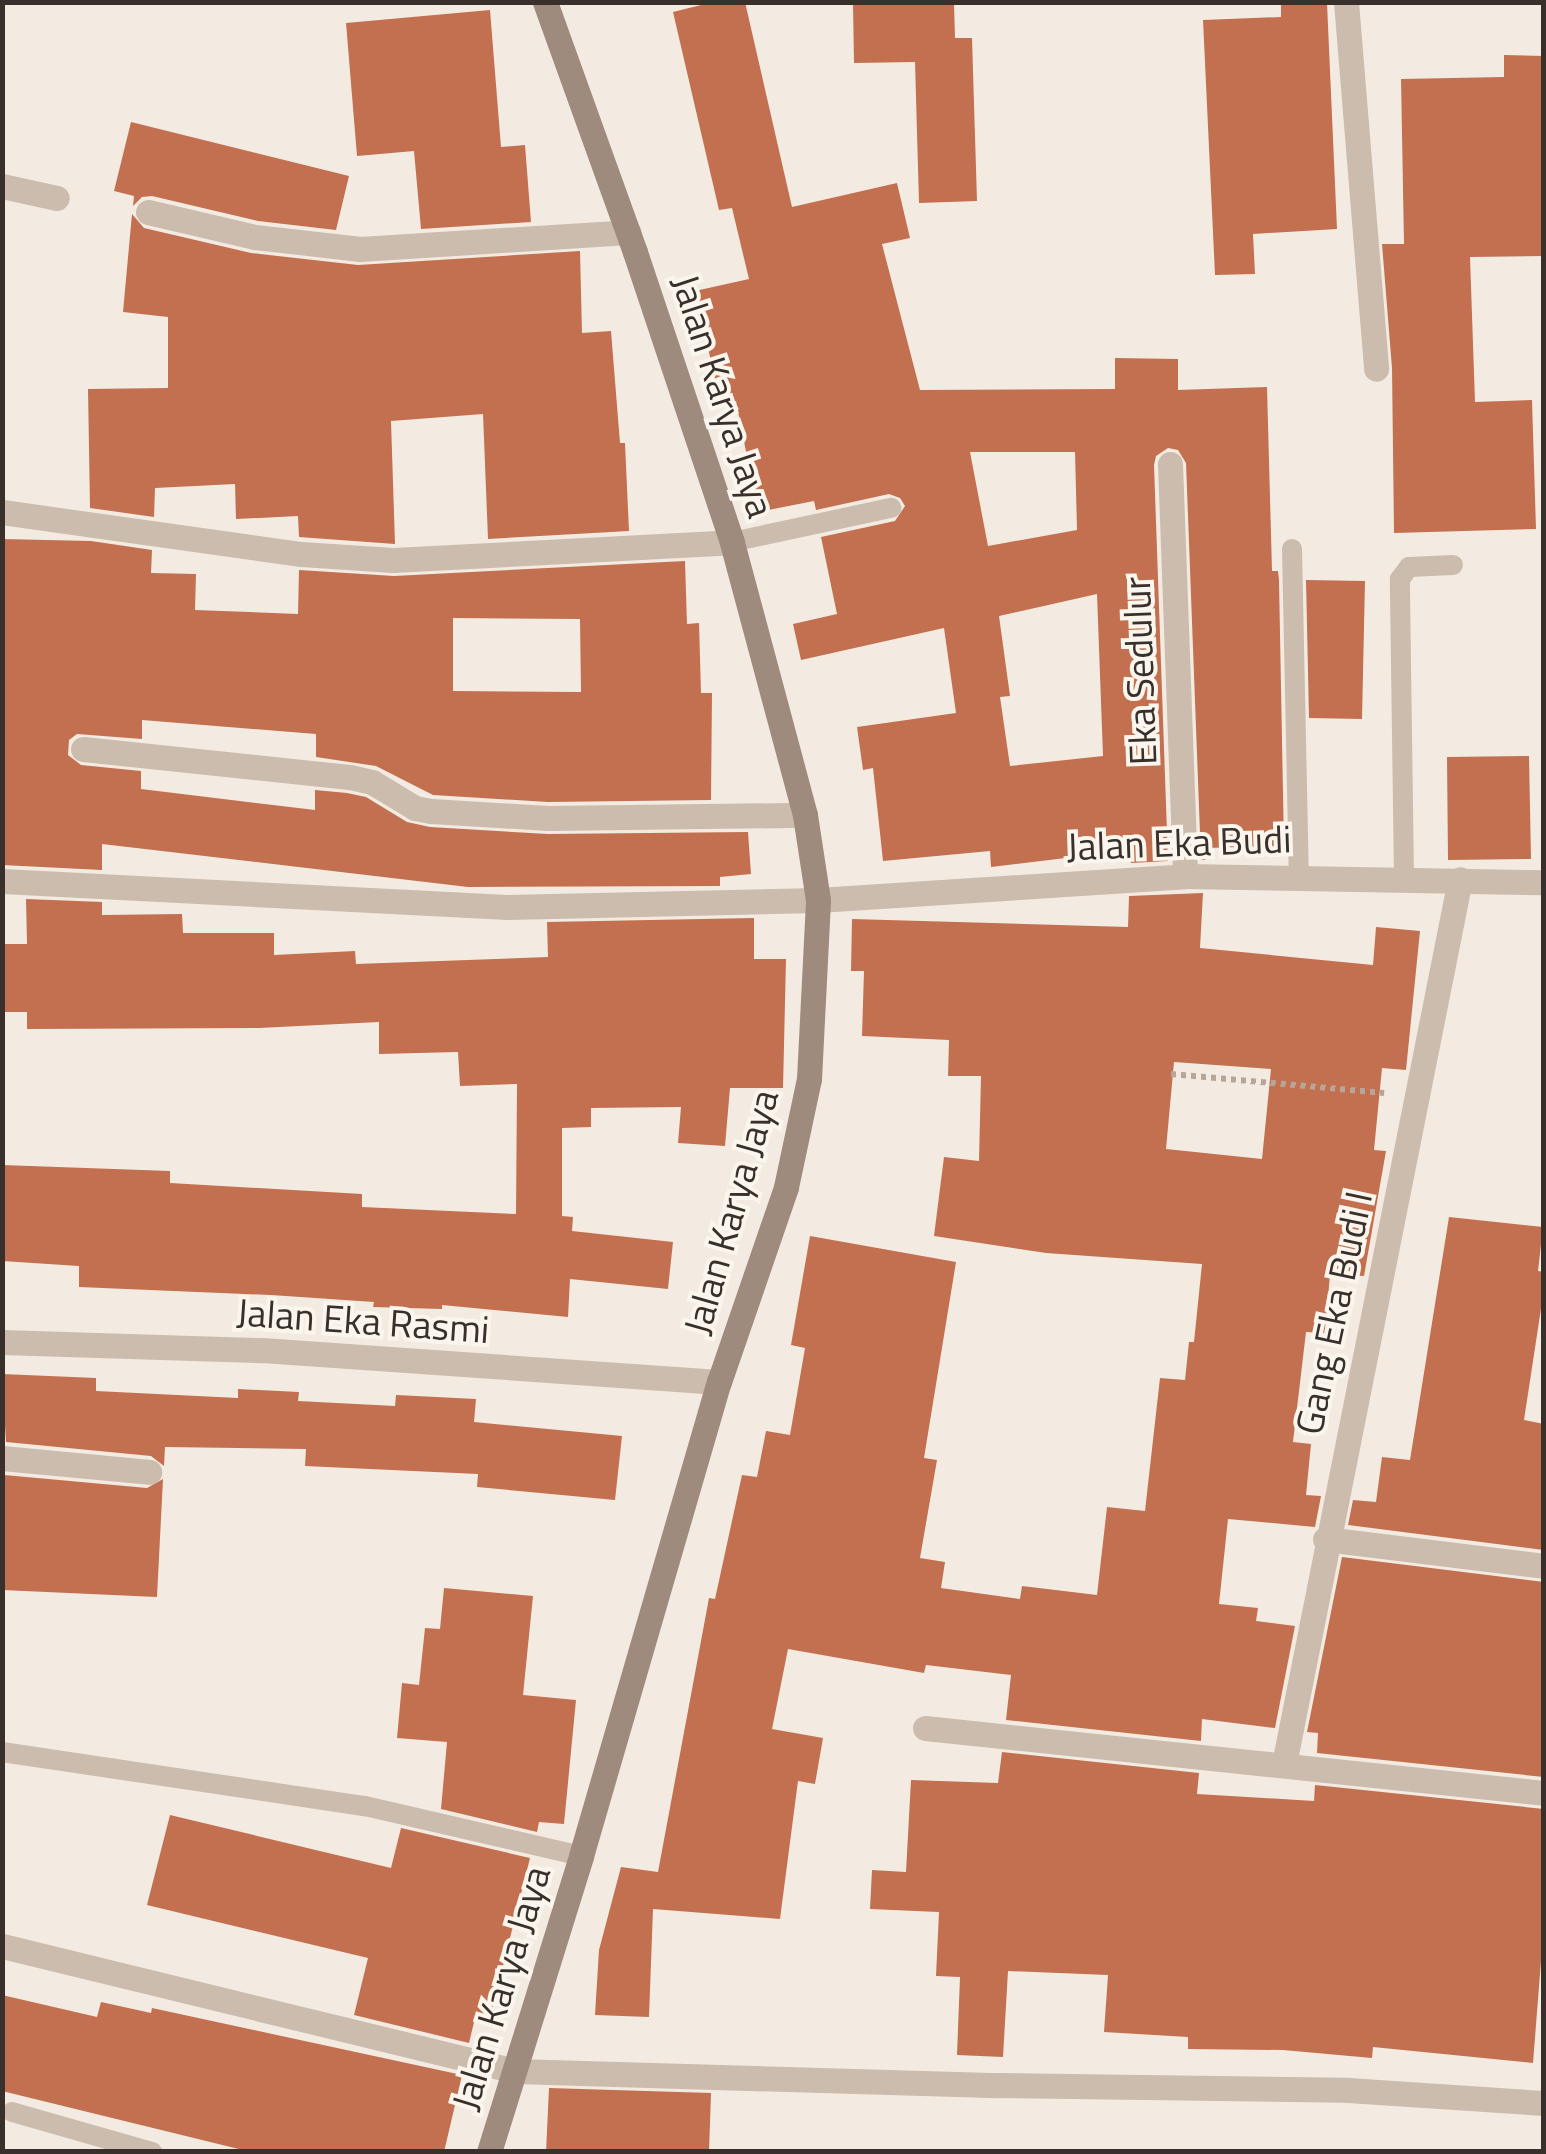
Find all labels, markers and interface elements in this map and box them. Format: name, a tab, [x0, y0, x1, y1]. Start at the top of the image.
street label: Jalan Karya Jaya	[662, 269, 784, 523]
street label: Eka Sedulur	[1114, 576, 1166, 766]
street label: Jalan Eka Budi	[1066, 816, 1292, 870]
street label: Jalan Karya Jaya	[674, 1084, 788, 1340]
street label: Gang Eka Budi I	[1286, 1187, 1382, 1439]
street label: Jalan Eka Rasmi	[235, 1289, 491, 1353]
street label: Jalan Karya Jaya	[442, 1861, 560, 2115]

